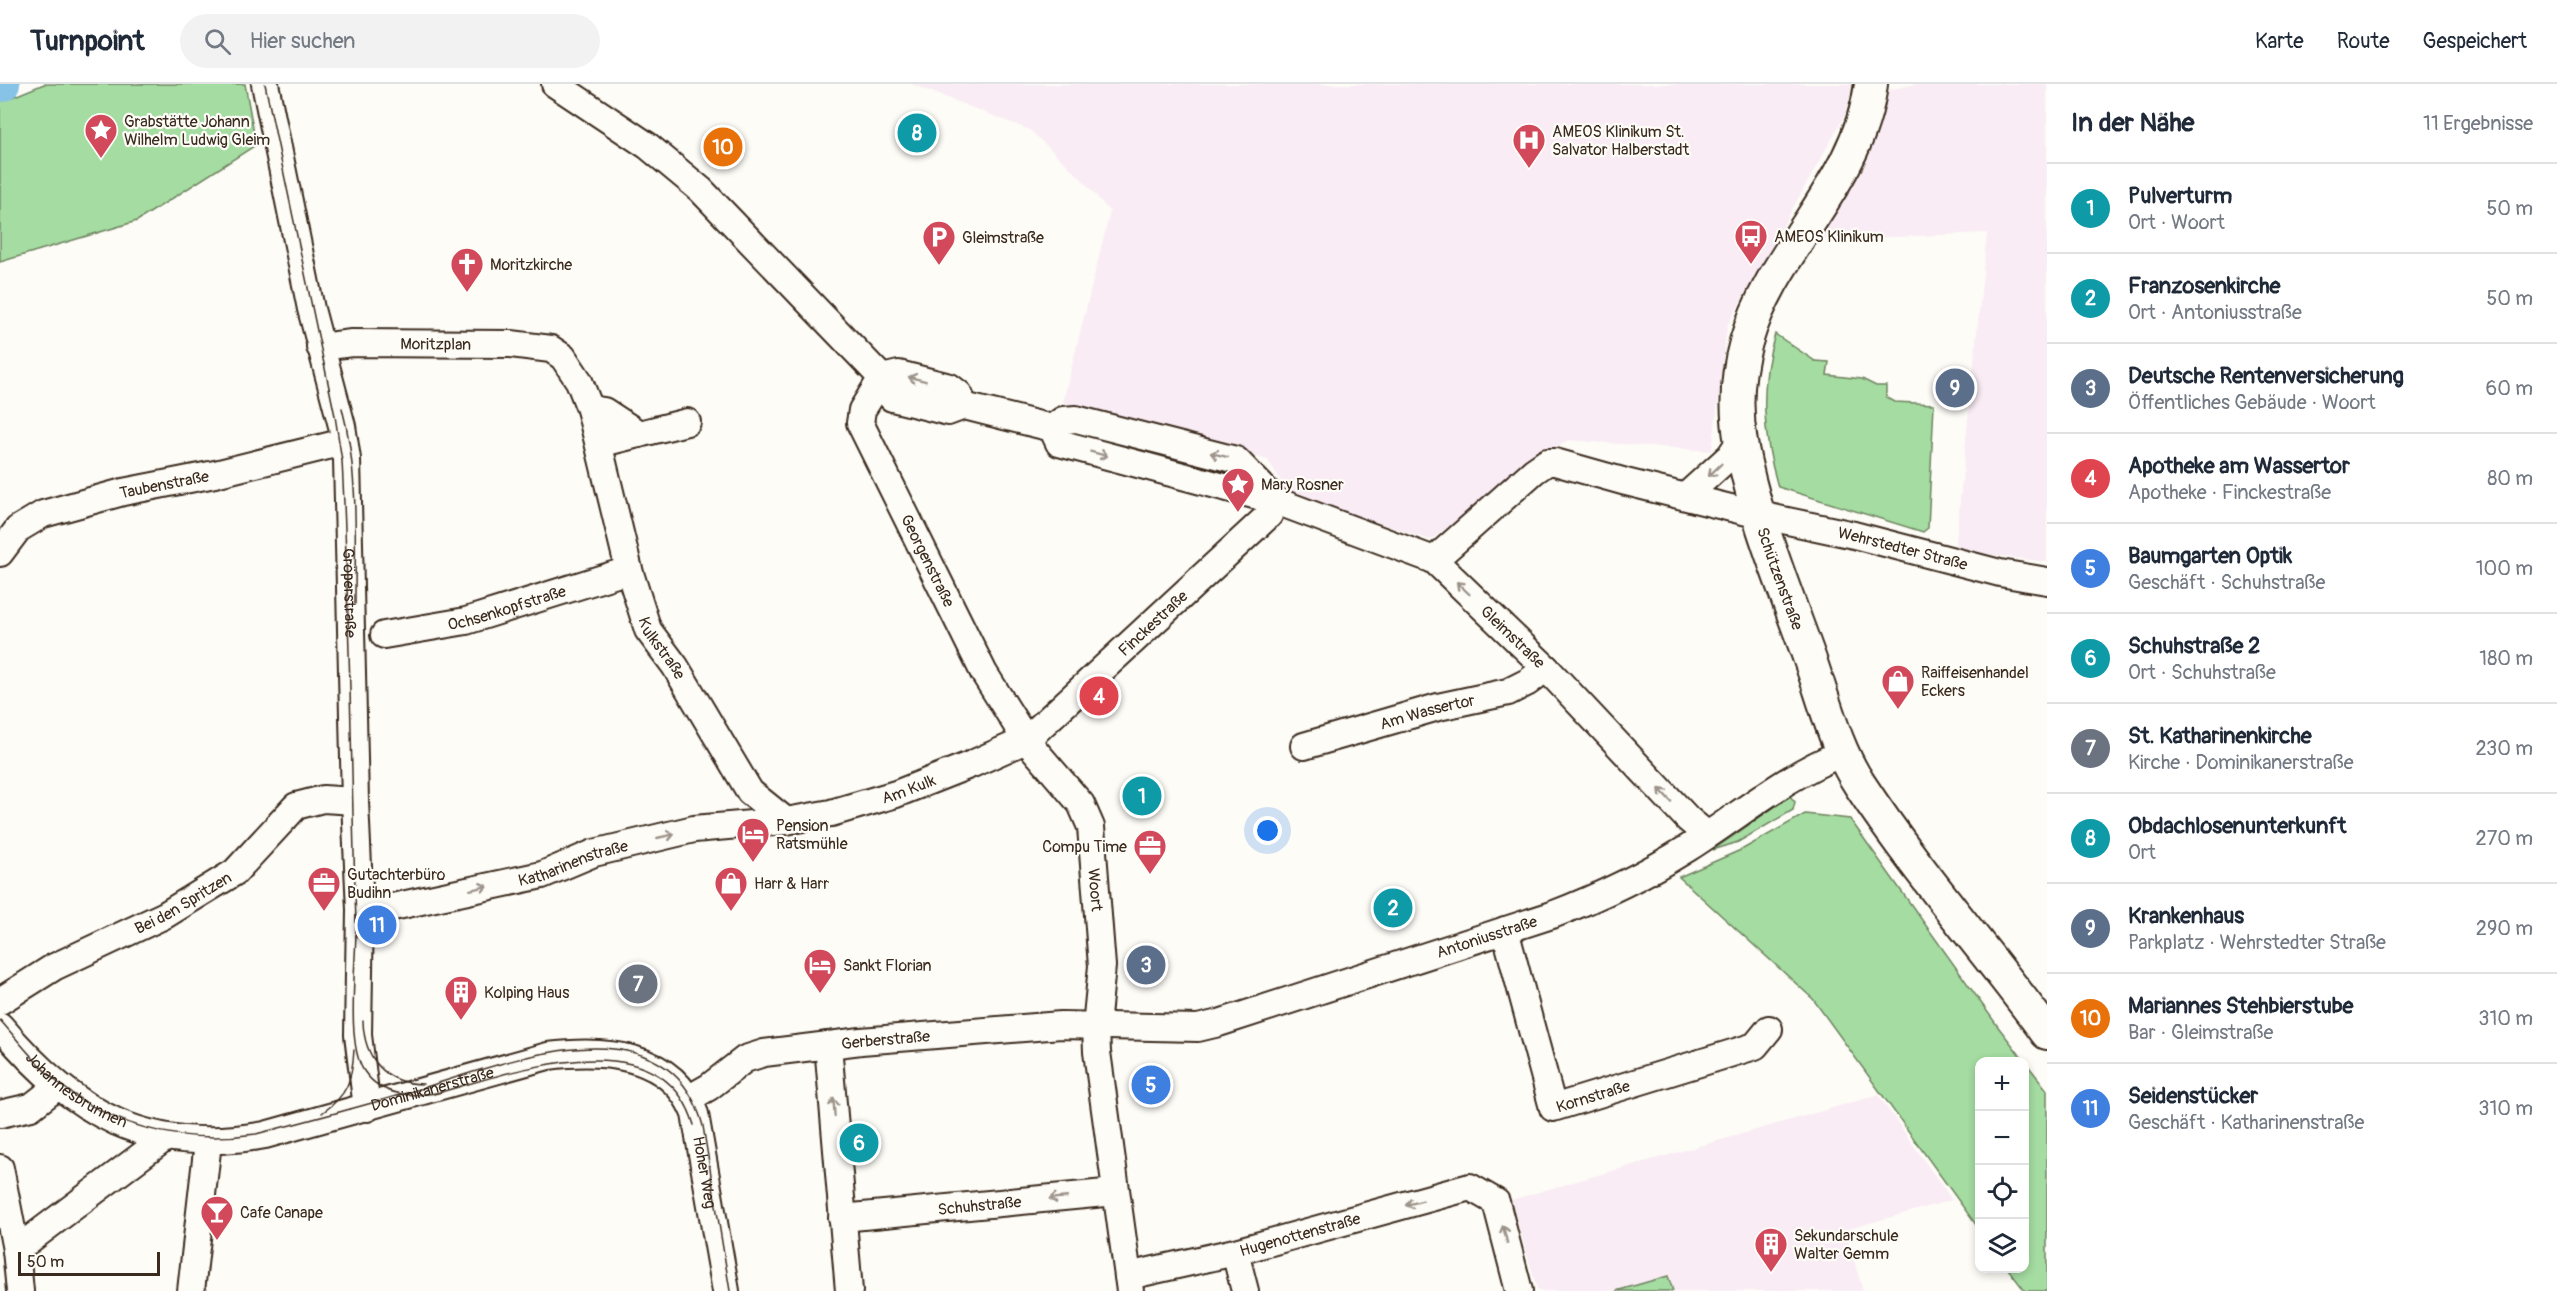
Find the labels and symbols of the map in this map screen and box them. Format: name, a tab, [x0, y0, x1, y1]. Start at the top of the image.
pin: 8	[898, 110, 936, 156]
place icon: Grabstätte Johann Wilhelm Ludwig Gleim	[83, 112, 119, 159]
place label: Grabstätte Johann Wilhelm Ludwig Gleim	[124, 112, 270, 150]
hospital icon: AMEOS Klinikum St. Salvator Halberstadt	[1511, 122, 1547, 169]
place label: AMEOS Klinikum St. Salvator Halberstadt	[1552, 122, 1690, 160]
pin: 10	[704, 124, 742, 170]
bus stop icon: AMEOS Klinikum	[1733, 218, 1769, 265]
parking icon: Gleimstraße	[921, 219, 957, 266]
place label: AMEOS Klinikum	[1774, 227, 1884, 247]
place label: Gleimstraße	[962, 228, 1044, 248]
church icon: Moritzkirche	[449, 246, 485, 293]
place label: Moritzkirche	[490, 255, 572, 275]
street label: Moritzplan	[400, 334, 471, 355]
pin: 9	[1936, 366, 1974, 410]
one-way arrow	[908, 372, 927, 384]
one-way arrow	[1089, 449, 1108, 460]
one-way arrow	[1210, 449, 1229, 461]
one-way arrow	[1708, 463, 1723, 478]
street label: Taubenstraße	[118, 466, 211, 503]
place icon: Mary Rosner	[1220, 466, 1256, 513]
place label: Mary Rosner	[1261, 475, 1344, 495]
street label: Georgenstraße	[896, 511, 959, 611]
street label: Wehrstedter Straße	[1836, 523, 1970, 575]
street label: Schützenstraße	[1752, 525, 1807, 633]
street label: Gröperstraße	[338, 548, 360, 638]
street label: Ochsenkopfstraße	[446, 581, 569, 635]
one-way arrow	[1456, 581, 1471, 595]
street label: Finckestraße	[1114, 586, 1192, 661]
street label: Gleimstraße	[1476, 601, 1549, 673]
street label: Kulkstraße	[633, 615, 690, 683]
shop icon: Raiffeisenhandel Eckers	[1880, 663, 1916, 710]
place label: Raiffeisenhandel Eckers	[1921, 663, 2029, 701]
pin: 4	[1080, 674, 1118, 718]
street label: Am Wassertor	[1378, 690, 1477, 734]
street label: Am Kulk	[879, 770, 939, 809]
pin: 1	[1122, 774, 1162, 818]
one-way arrow	[1658, 788, 1672, 803]
hotel icon: Pension Ratsmühle	[735, 816, 771, 863]
place label: Pension Ratsmühle	[776, 816, 848, 854]
your location	[1253, 816, 1282, 845]
office icon: Compu Time	[1132, 828, 1168, 875]
one-way arrow	[657, 829, 676, 841]
street label: Katharinenstraße	[516, 836, 630, 891]
place label: Compu Time	[1042, 837, 1127, 857]
office icon: Gutachterbüro Budihn	[306, 865, 342, 912]
place label: Gutachterbüro Budihn	[347, 865, 446, 903]
shop icon: Harr & Harr	[713, 865, 749, 912]
street label: Bei den Spritzen	[132, 868, 235, 939]
street label: Woort	[1083, 868, 1107, 913]
place label: Harr & Harr	[754, 874, 829, 894]
one-way arrow	[469, 882, 488, 893]
pin: 2	[1374, 886, 1412, 930]
pin: 11	[358, 902, 397, 948]
street label: Antoniusstraße	[1434, 911, 1540, 963]
pin: 3	[1126, 942, 1166, 988]
hotel icon: Sankt Florian	[802, 947, 838, 994]
place label: Sankt Florian	[843, 956, 932, 976]
pin: 7	[618, 962, 658, 1006]
building icon: Kolping Haus	[443, 974, 479, 1021]
place label: Kolping Haus	[484, 983, 569, 1003]
street label: Gerberstraße	[840, 1027, 931, 1054]
street label: Johannesbrunnen	[21, 1048, 130, 1132]
pin: 5	[1132, 1062, 1170, 1108]
street label: Dominikanerstraße	[369, 1063, 496, 1116]
street label: Kornstraße	[1554, 1076, 1633, 1117]
one-way arrow	[829, 1098, 840, 1118]
pin: 6	[840, 1120, 878, 1166]
street label: Hoher Weg	[688, 1135, 720, 1210]
street label: Schuhstraße	[937, 1192, 1022, 1220]
one-way arrow	[1049, 1193, 1069, 1204]
bar icon: Cafe Canape	[199, 1194, 235, 1241]
one-way arrow	[1405, 1197, 1424, 1209]
place label: Cafe Canape	[240, 1203, 323, 1223]
street label: Hugenottenstraße	[1238, 1209, 1363, 1261]
one-way arrow	[1498, 1225, 1510, 1244]
building icon: Sekundarschule Walter Gemm	[1753, 1226, 1789, 1273]
place label: Sekundarschule Walter Gemm	[1794, 1226, 1899, 1264]
scale bar	[18, 1249, 160, 1276]

